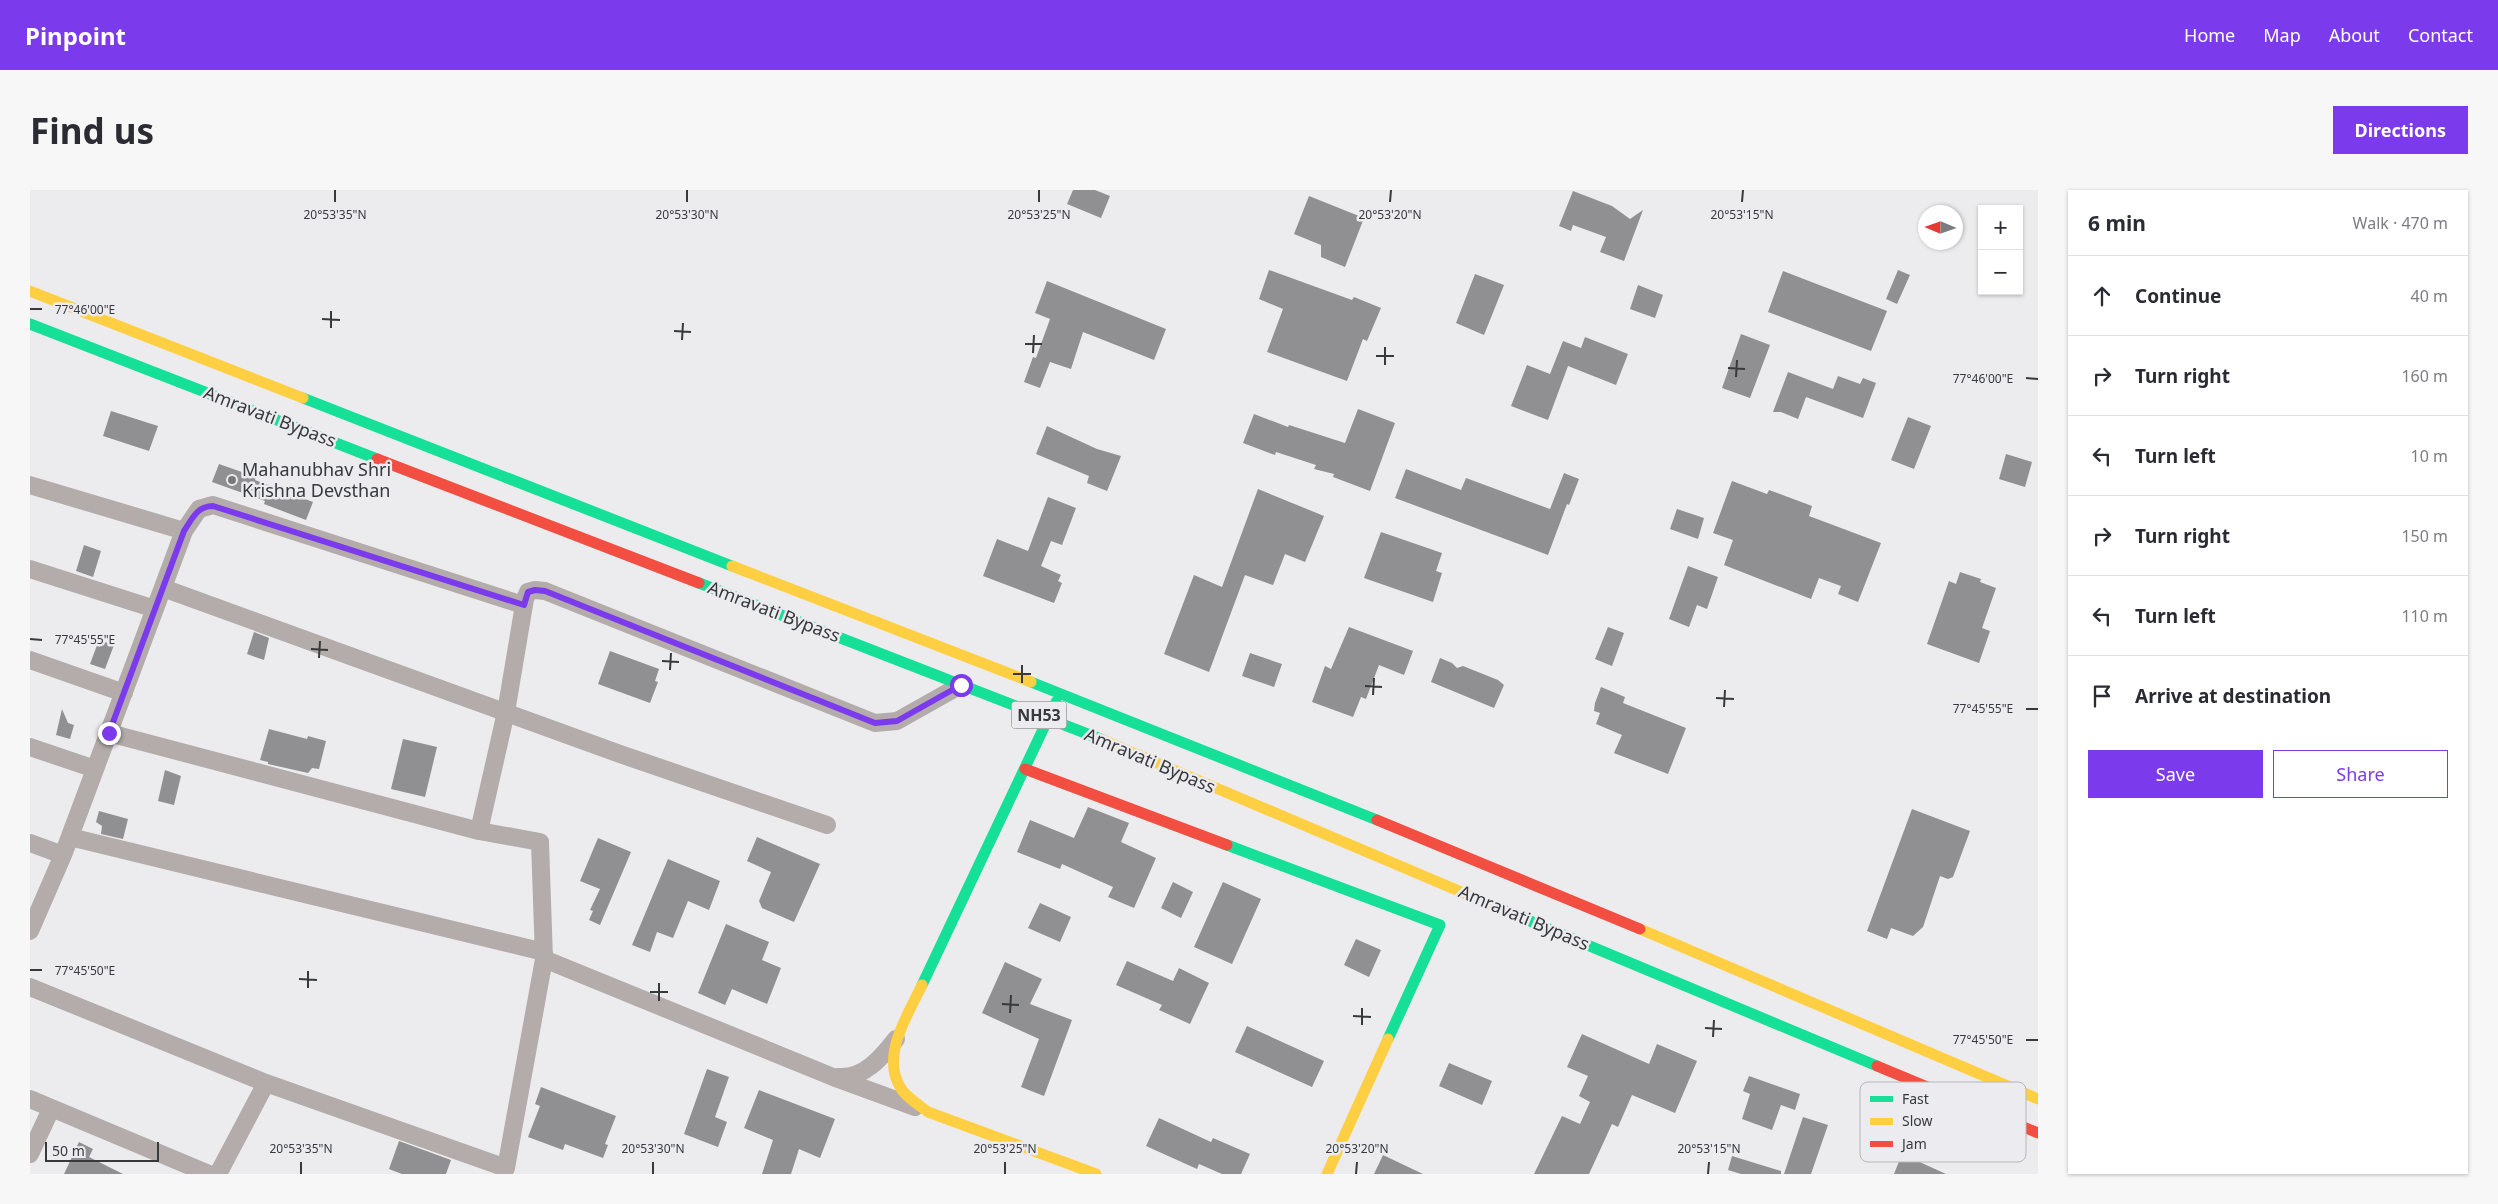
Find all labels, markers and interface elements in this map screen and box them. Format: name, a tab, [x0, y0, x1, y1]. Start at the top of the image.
text: Pinpoint	[25, 19, 126, 52]
text: Home	[2184, 23, 2235, 47]
text: Map	[2263, 23, 2301, 47]
text: About	[2329, 23, 2380, 47]
text: Contact	[2408, 23, 2473, 47]
button: Directions	[2333, 106, 2468, 154]
text: Find us	[30, 107, 154, 154]
north arrow	[1918, 205, 1963, 250]
map controls	[1978, 205, 2023, 295]
button: +	[1978, 205, 2023, 250]
text: 20°53'35"N	[303, 206, 367, 223]
text: 20°53'30"N	[655, 206, 719, 223]
text: 20°53'25"N	[1007, 206, 1071, 223]
text: 20°53'20"N	[1358, 206, 1422, 223]
text: 20°53'15"N	[1710, 206, 1774, 223]
text: 6 min	[2088, 209, 2146, 237]
text: Walk · 470 m	[2353, 212, 2448, 234]
button: −	[1978, 250, 2023, 295]
icon: ahead	[2088, 282, 2116, 310]
text: Continue	[2135, 283, 2221, 309]
text: 40 m	[2411, 285, 2448, 307]
text: 77°46'00"E	[55, 301, 115, 318]
icon: right	[2088, 362, 2116, 390]
text: Turn right	[2135, 363, 2230, 389]
text: 160 m	[2401, 365, 2448, 387]
text: 77°46'00"E	[1953, 370, 2013, 387]
street label: Amravati Bypass	[201, 380, 340, 452]
icon: left	[2088, 442, 2116, 470]
text: Turn left	[2135, 443, 2216, 469]
text: 10 m	[2411, 445, 2448, 467]
place label: Mahanubhav Shri Krishna Devsthan	[242, 457, 391, 502]
marker: Mahanubhav Shri Krishna Devsthan	[226, 474, 238, 486]
icon: right	[2088, 522, 2116, 550]
text: Turn right	[2135, 523, 2230, 549]
text: 150 m	[2401, 525, 2448, 547]
street label: Amravati Bypass	[705, 575, 844, 647]
icon: left	[2088, 602, 2116, 630]
text: Turn left	[2135, 603, 2216, 629]
text: 110 m	[2401, 605, 2448, 627]
text: 77°45'55"E	[55, 631, 115, 648]
route start	[950, 674, 973, 697]
icon: arrive	[2088, 682, 2116, 710]
text: Arrive at destination	[2135, 683, 2331, 709]
text: 77°45'55"E	[1953, 700, 2013, 717]
road number: NH53	[1012, 702, 1066, 728]
route end	[98, 722, 121, 745]
street label: Amravati Bypass	[1081, 722, 1219, 798]
button: Save	[2088, 750, 2263, 798]
button: Share	[2273, 750, 2448, 798]
street label: Amravati Bypass	[1455, 879, 1593, 955]
text: 77°45'50"E	[55, 962, 115, 979]
text: 77°45'50"E	[1953, 1031, 2013, 1048]
legend	[1860, 1082, 2026, 1162]
text: Fast	[1902, 1089, 1929, 1108]
text: Slow	[1902, 1111, 1933, 1130]
text: Jam	[1900, 1134, 1927, 1153]
scale bar	[45, 1139, 159, 1162]
text: 20°53'35"N	[269, 1140, 333, 1157]
text: 20°53'30"N	[621, 1140, 685, 1157]
text: 20°53'25"N	[973, 1140, 1037, 1157]
text: 20°53'20"N	[1325, 1140, 1389, 1157]
text: 20°53'15"N	[1677, 1140, 1741, 1157]
text: 50 m	[52, 1141, 85, 1160]

